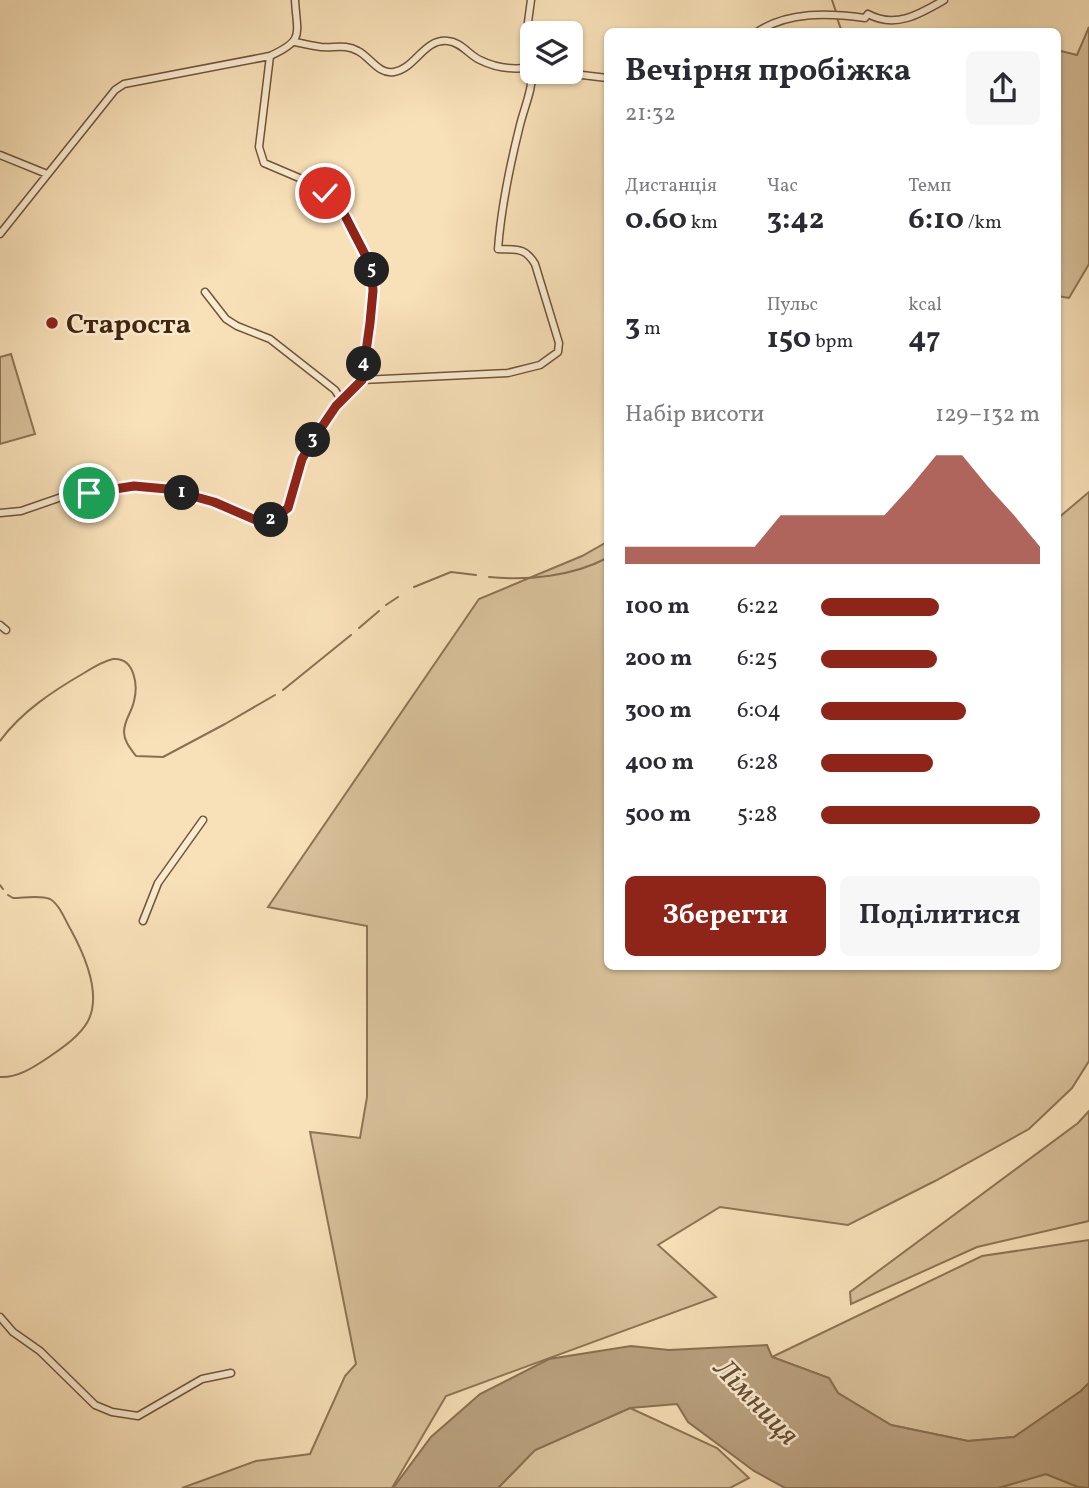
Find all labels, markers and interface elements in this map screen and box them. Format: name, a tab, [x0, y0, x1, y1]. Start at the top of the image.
map controls	[520, 21, 583, 84]
button: layers	[520, 21, 583, 84]
text: Вечірня пробіжка	[625, 50, 911, 94]
button: share	[966, 51, 1040, 125]
text: 21:32	[625, 98, 676, 130]
pin	[295, 163, 355, 223]
text: Дистанція	[625, 173, 717, 199]
text: Час	[767, 173, 798, 199]
text: Темп	[908, 173, 951, 199]
icon: check	[306, 174, 344, 212]
text: 0.60	[625, 199, 687, 241]
text: 3:42	[767, 199, 824, 241]
text: 6:10	[908, 199, 964, 241]
text: km	[687, 210, 718, 236]
text: /km	[964, 210, 1002, 236]
pin: 5	[354, 252, 390, 288]
text: 5	[367, 256, 376, 282]
text: Пульс	[767, 292, 818, 318]
text: kcal	[908, 292, 942, 318]
text: 3	[625, 305, 640, 347]
place label: Староста	[66, 306, 191, 345]
marker: Староста	[44, 315, 60, 331]
text: m	[640, 316, 661, 342]
text: 150	[767, 318, 811, 360]
text: 47	[908, 318, 941, 360]
text: bpm	[811, 329, 853, 355]
pin: 4	[346, 346, 382, 382]
text: 4	[358, 350, 369, 376]
text: Набір висоти	[625, 399, 764, 431]
text: 129–132 m	[935, 399, 1040, 431]
pin: 3	[296, 422, 330, 458]
text: 3	[308, 426, 317, 452]
pin	[59, 463, 119, 523]
icon: arrive	[70, 474, 108, 512]
pin: 1	[164, 476, 200, 510]
text: 1	[178, 479, 185, 505]
pin: 2	[254, 503, 288, 538]
text: 2	[266, 506, 275, 532]
text: 100 m	[625, 591, 690, 623]
text: 6:22	[737, 591, 779, 623]
text: 200 m	[625, 643, 692, 675]
text: 6:25	[737, 643, 777, 675]
text: 300 m	[625, 695, 692, 727]
text: 6:04	[737, 695, 781, 727]
text: 400 m	[625, 747, 694, 779]
text: 6:28	[737, 747, 778, 779]
text: 500 m	[625, 799, 691, 831]
text: 5:28	[737, 799, 778, 831]
button: Зберегти	[625, 876, 826, 956]
button: Поділитися	[840, 876, 1040, 956]
water label: Лімниця	[702, 1348, 808, 1456]

